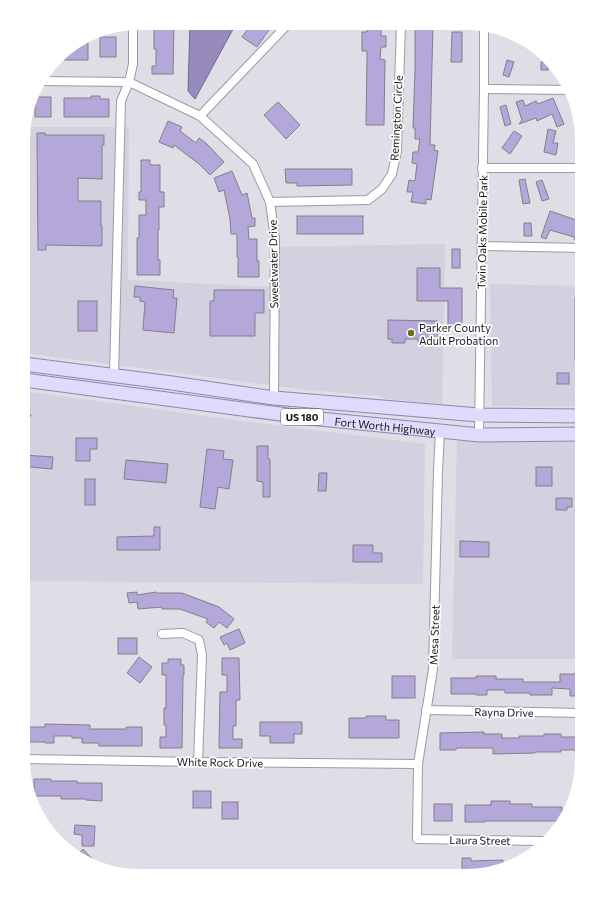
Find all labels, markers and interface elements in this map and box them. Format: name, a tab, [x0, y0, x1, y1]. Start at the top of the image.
street label: Remington Circle	[387, 75, 405, 161]
street label: Twin Oaks Mobile Park	[475, 175, 489, 289]
street label: Sweetwater Drive	[266, 219, 280, 308]
place label: Parker County Adult Probation	[419, 321, 498, 347]
marker: Parker County Adult Probation	[406, 328, 416, 338]
road number: US 180	[281, 409, 323, 425]
street label: Fort Worth Highway	[334, 414, 436, 437]
street label: Mesa Street	[426, 604, 442, 665]
street label: Rayna Drive	[474, 705, 534, 719]
street label: White Rock Drive	[177, 755, 263, 769]
street label: Laura Street	[449, 833, 511, 847]

